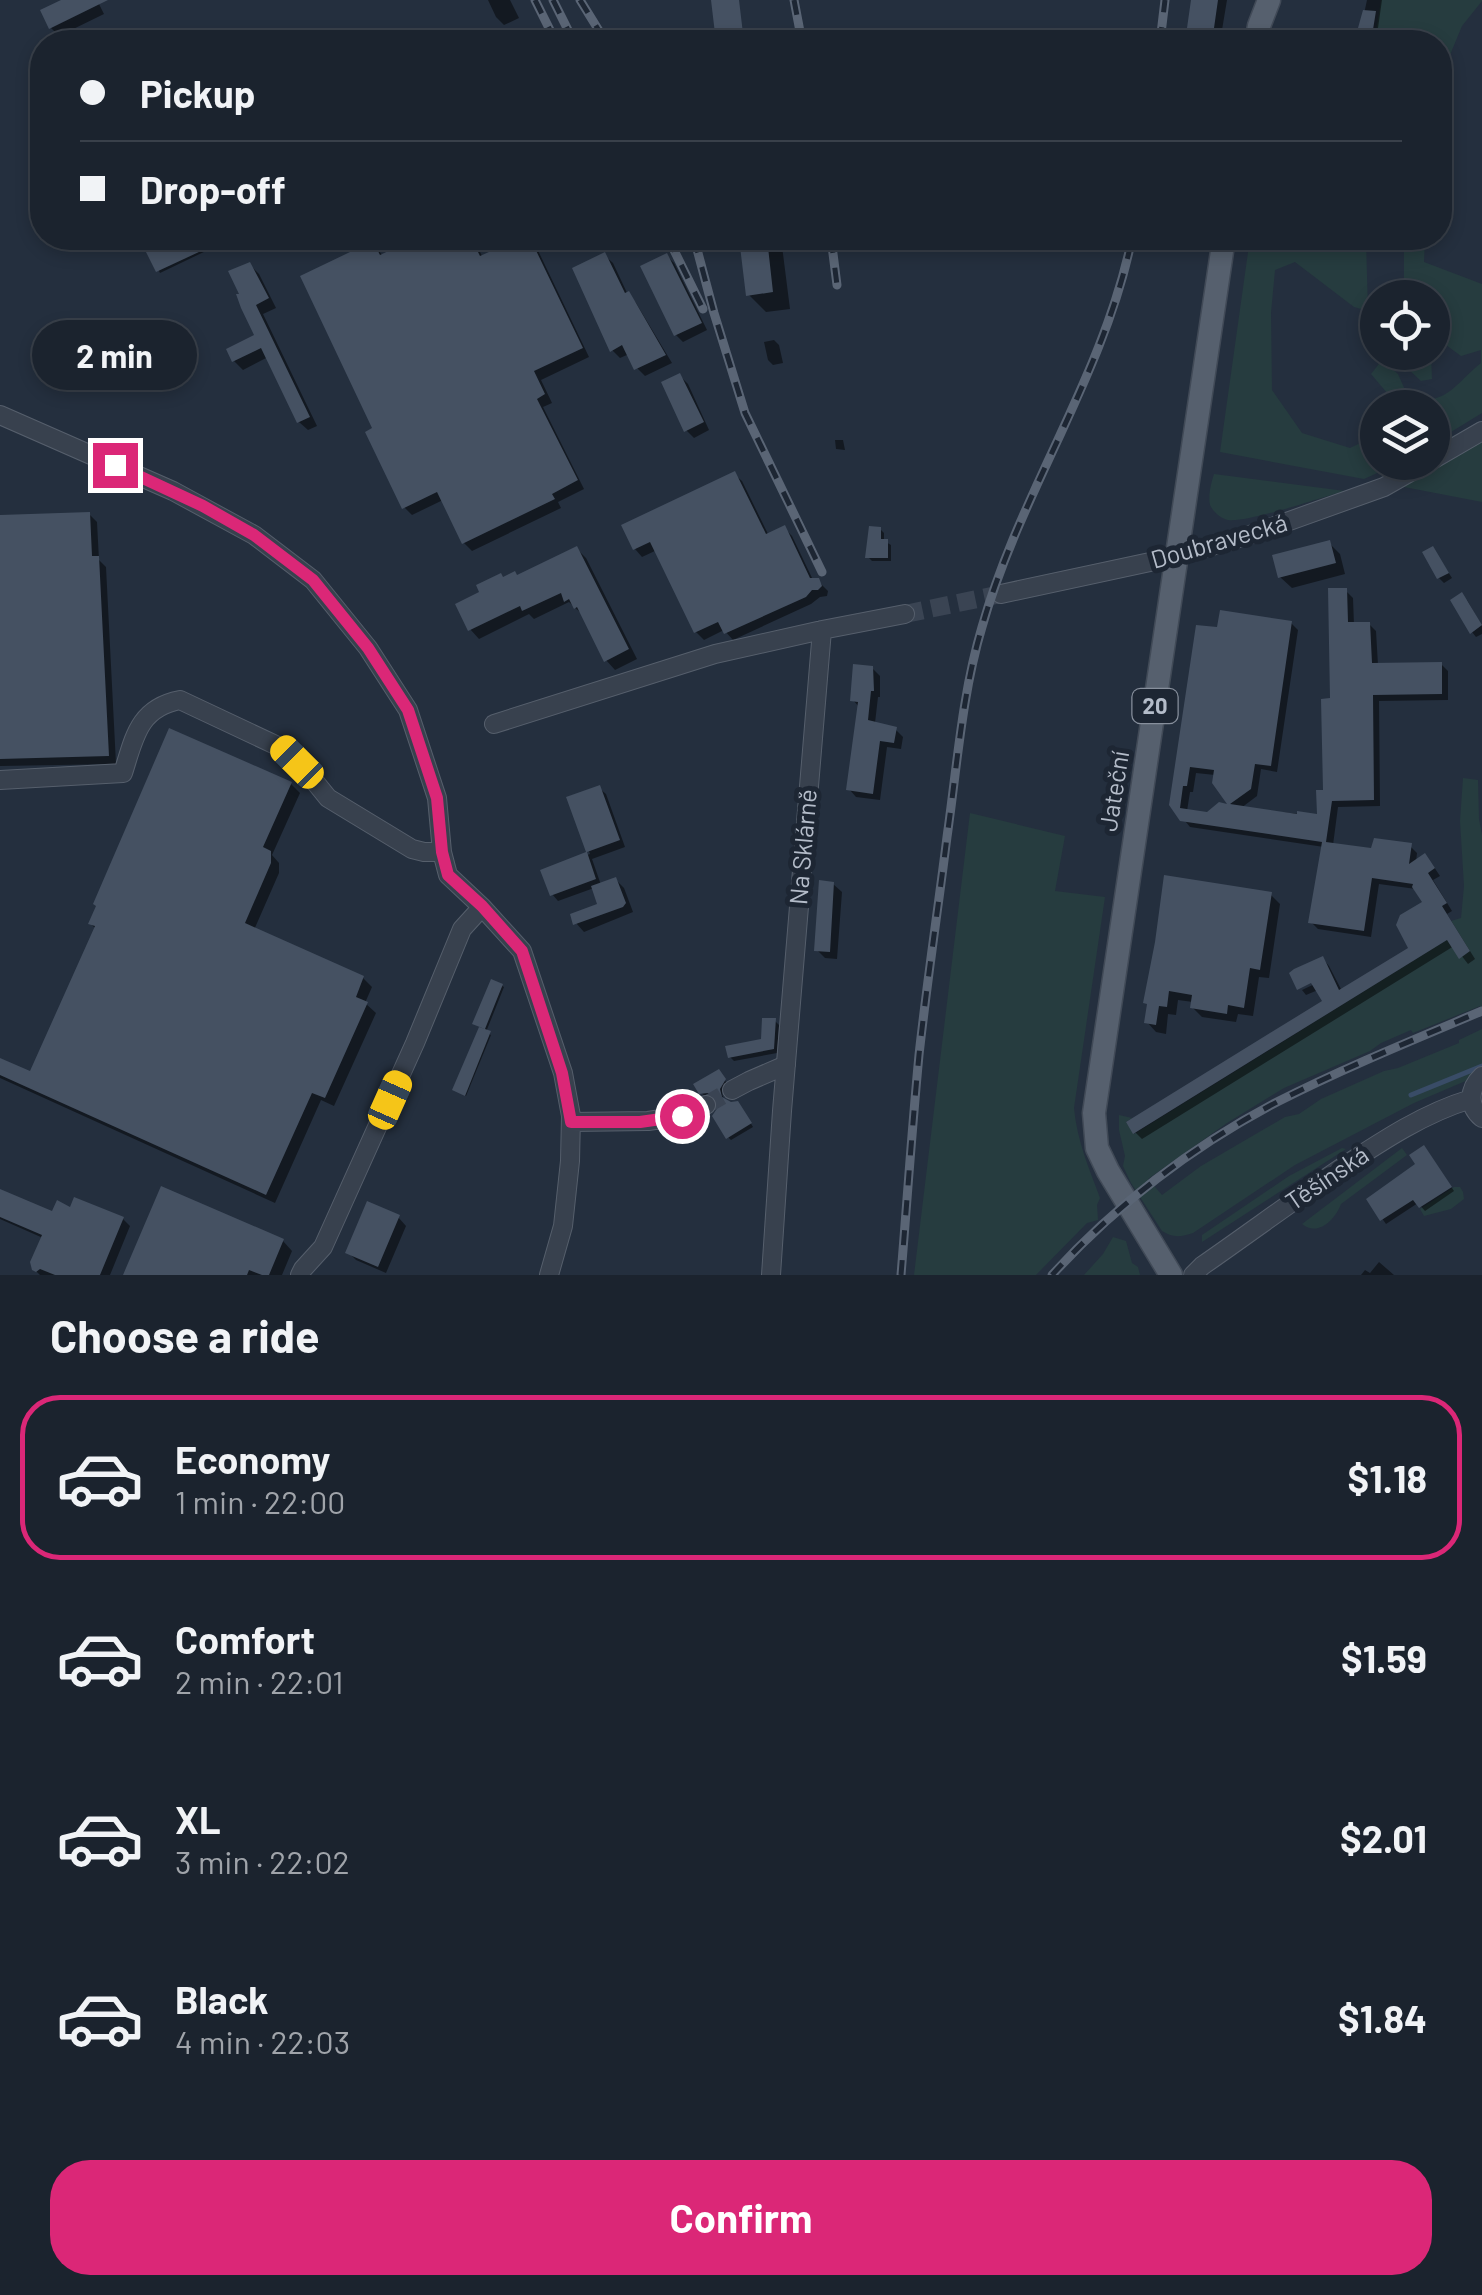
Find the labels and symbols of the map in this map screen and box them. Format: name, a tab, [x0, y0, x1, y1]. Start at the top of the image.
callout: 2 min	[32, 320, 198, 390]
route end	[93, 443, 138, 488]
street label: Doubravecká	[1147, 506, 1290, 574]
road number: 20	[1132, 689, 1178, 723]
car	[265, 730, 329, 794]
street label: Jateční	[1092, 749, 1134, 833]
street label: Na Sklárně	[782, 788, 822, 906]
car	[364, 1066, 416, 1134]
route start	[660, 1094, 705, 1139]
street label: Těšínská	[1279, 1139, 1374, 1216]

